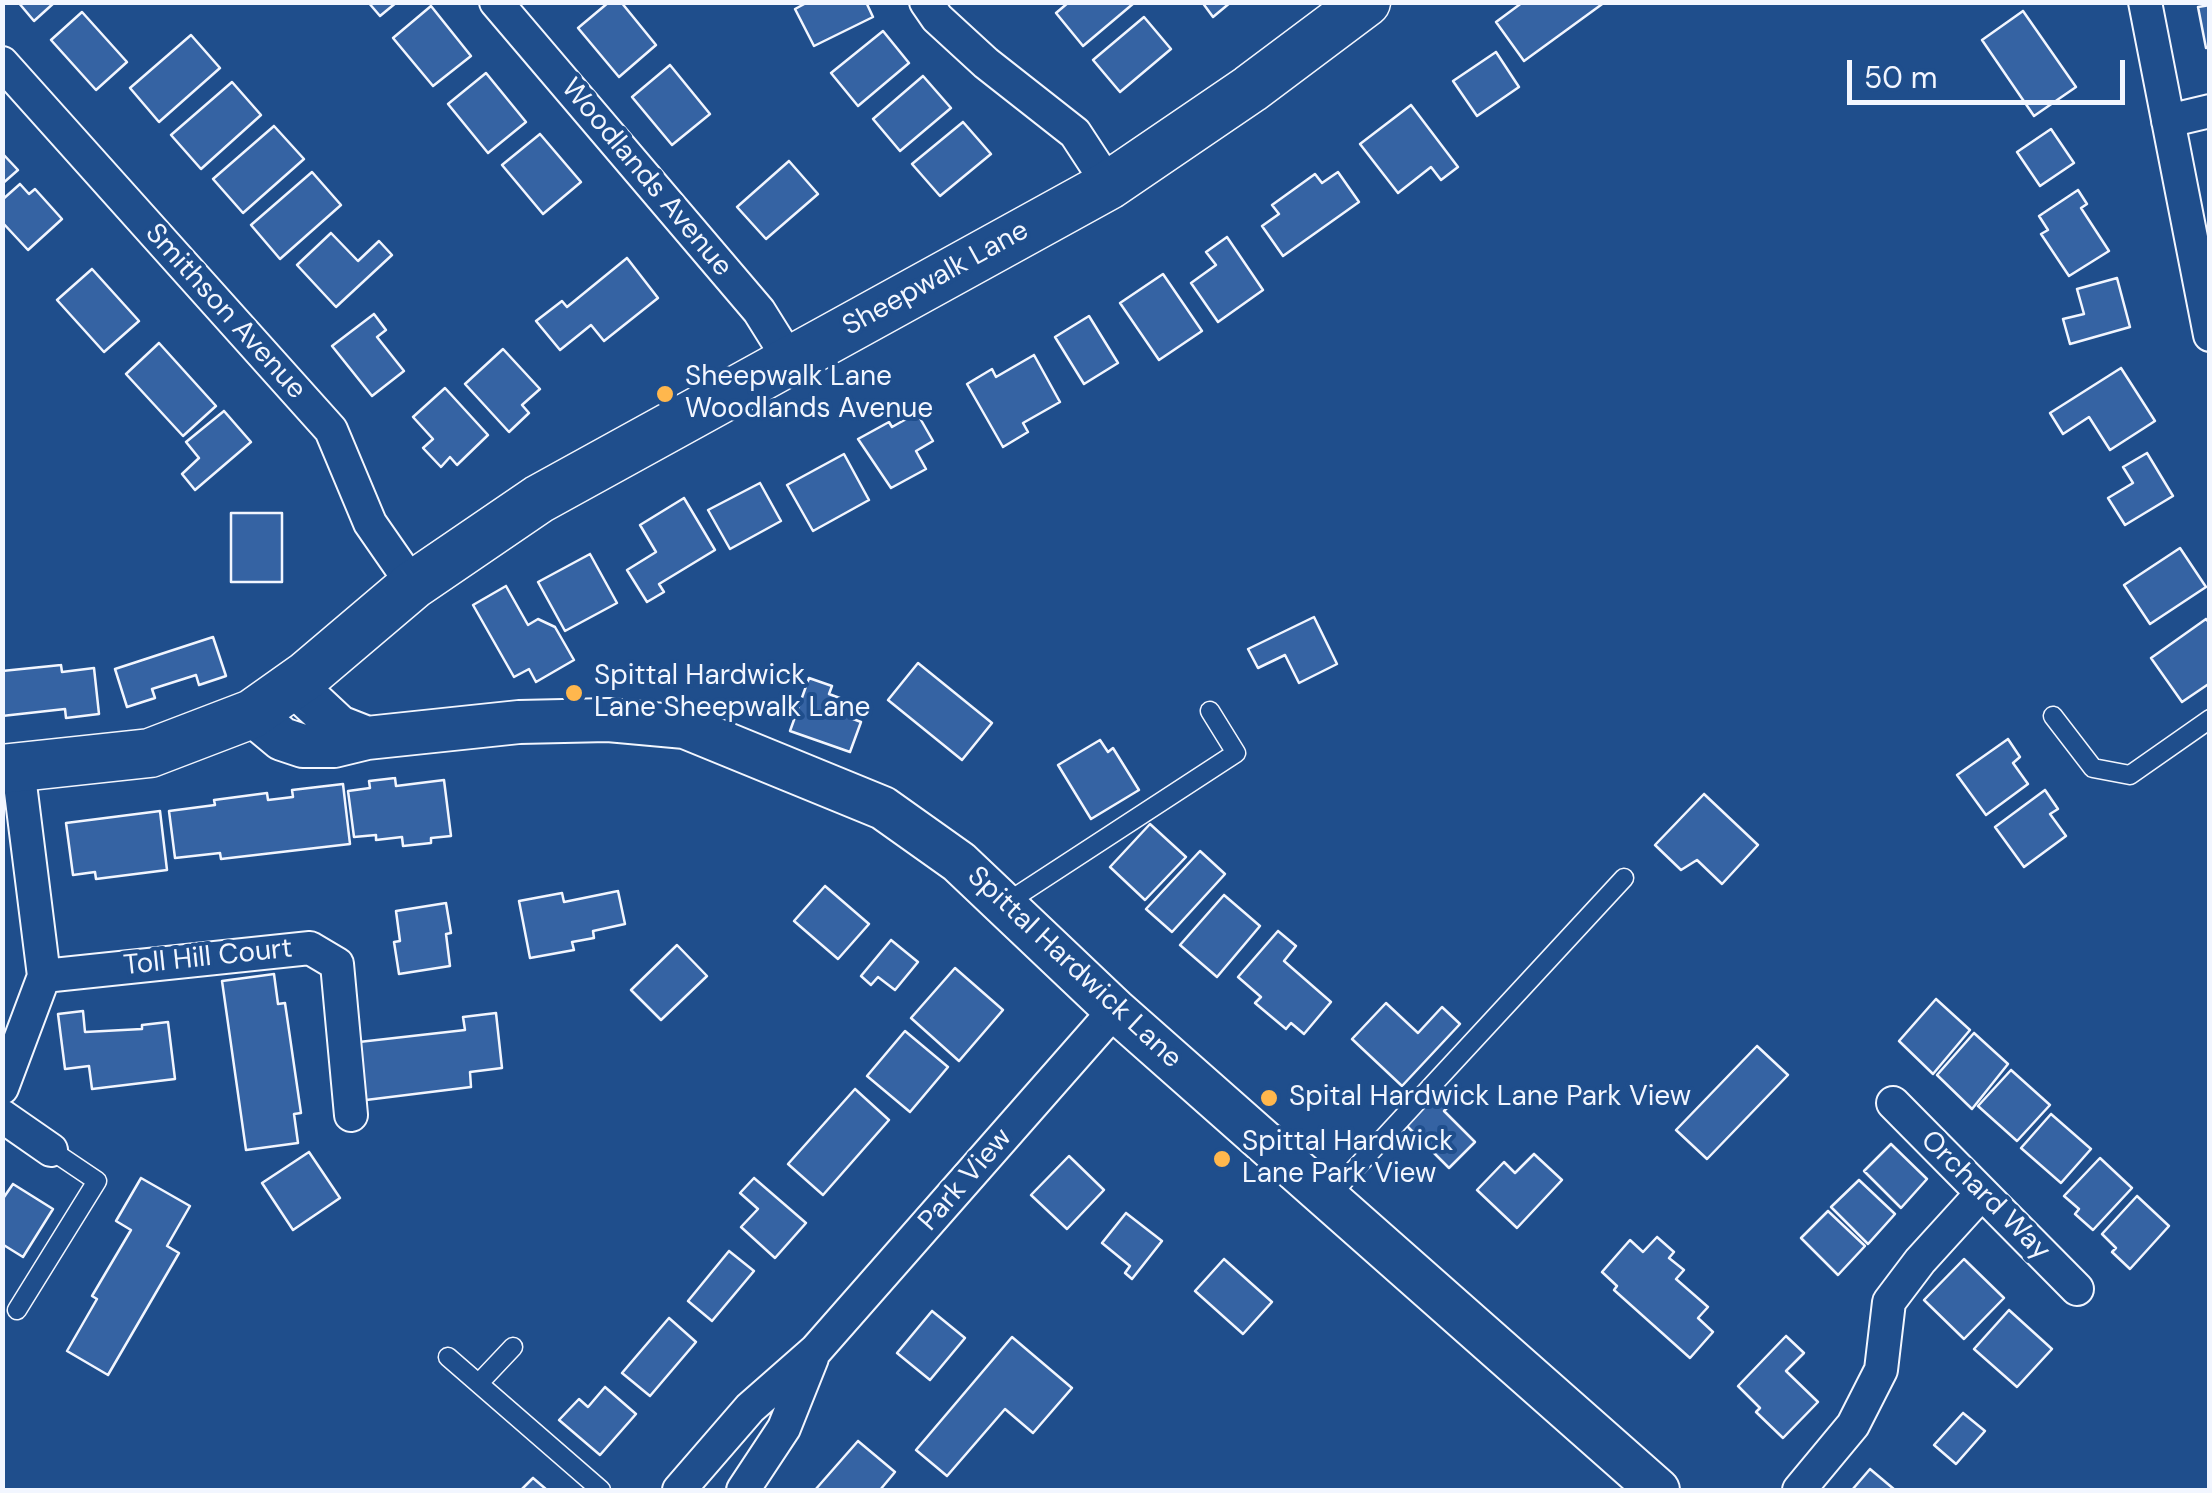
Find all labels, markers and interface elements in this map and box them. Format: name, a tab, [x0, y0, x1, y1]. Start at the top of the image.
scale bar	[1852, 40, 2130, 102]
text: 50 m	[1864, 58, 1938, 97]
street label: Woodlands Avenue	[553, 72, 739, 284]
street label: Sheepwalk Lane	[837, 214, 1035, 344]
street label: Smithson Avenue	[137, 217, 313, 407]
place label: Sheepwalk Lane Woodlands Avenue	[685, 361, 933, 427]
marker: Sheepwalk Lane Woodlands Avenue	[654, 383, 676, 405]
place label: Spittal Hardwick Lane Sheepwalk Lane	[594, 660, 870, 726]
marker: Spittal Hardwick Lane Sheepwalk Lane	[563, 682, 585, 704]
street label: Spittal Hardwick Lane	[960, 860, 1188, 1076]
street label: Toll Hill Court	[122, 932, 294, 984]
place label: Spital Hardwick Lane Park View	[1289, 1081, 1691, 1115]
marker: Spital Hardwick Lane Park View	[1258, 1087, 1280, 1109]
street label: Park View	[912, 1122, 1020, 1238]
street label: Orchard Way	[1913, 1124, 2057, 1268]
place label: Spittal Hardwick Lane Park View	[1242, 1126, 1453, 1192]
marker: Spittal Hardwick Lane Park View	[1211, 1148, 1233, 1170]

